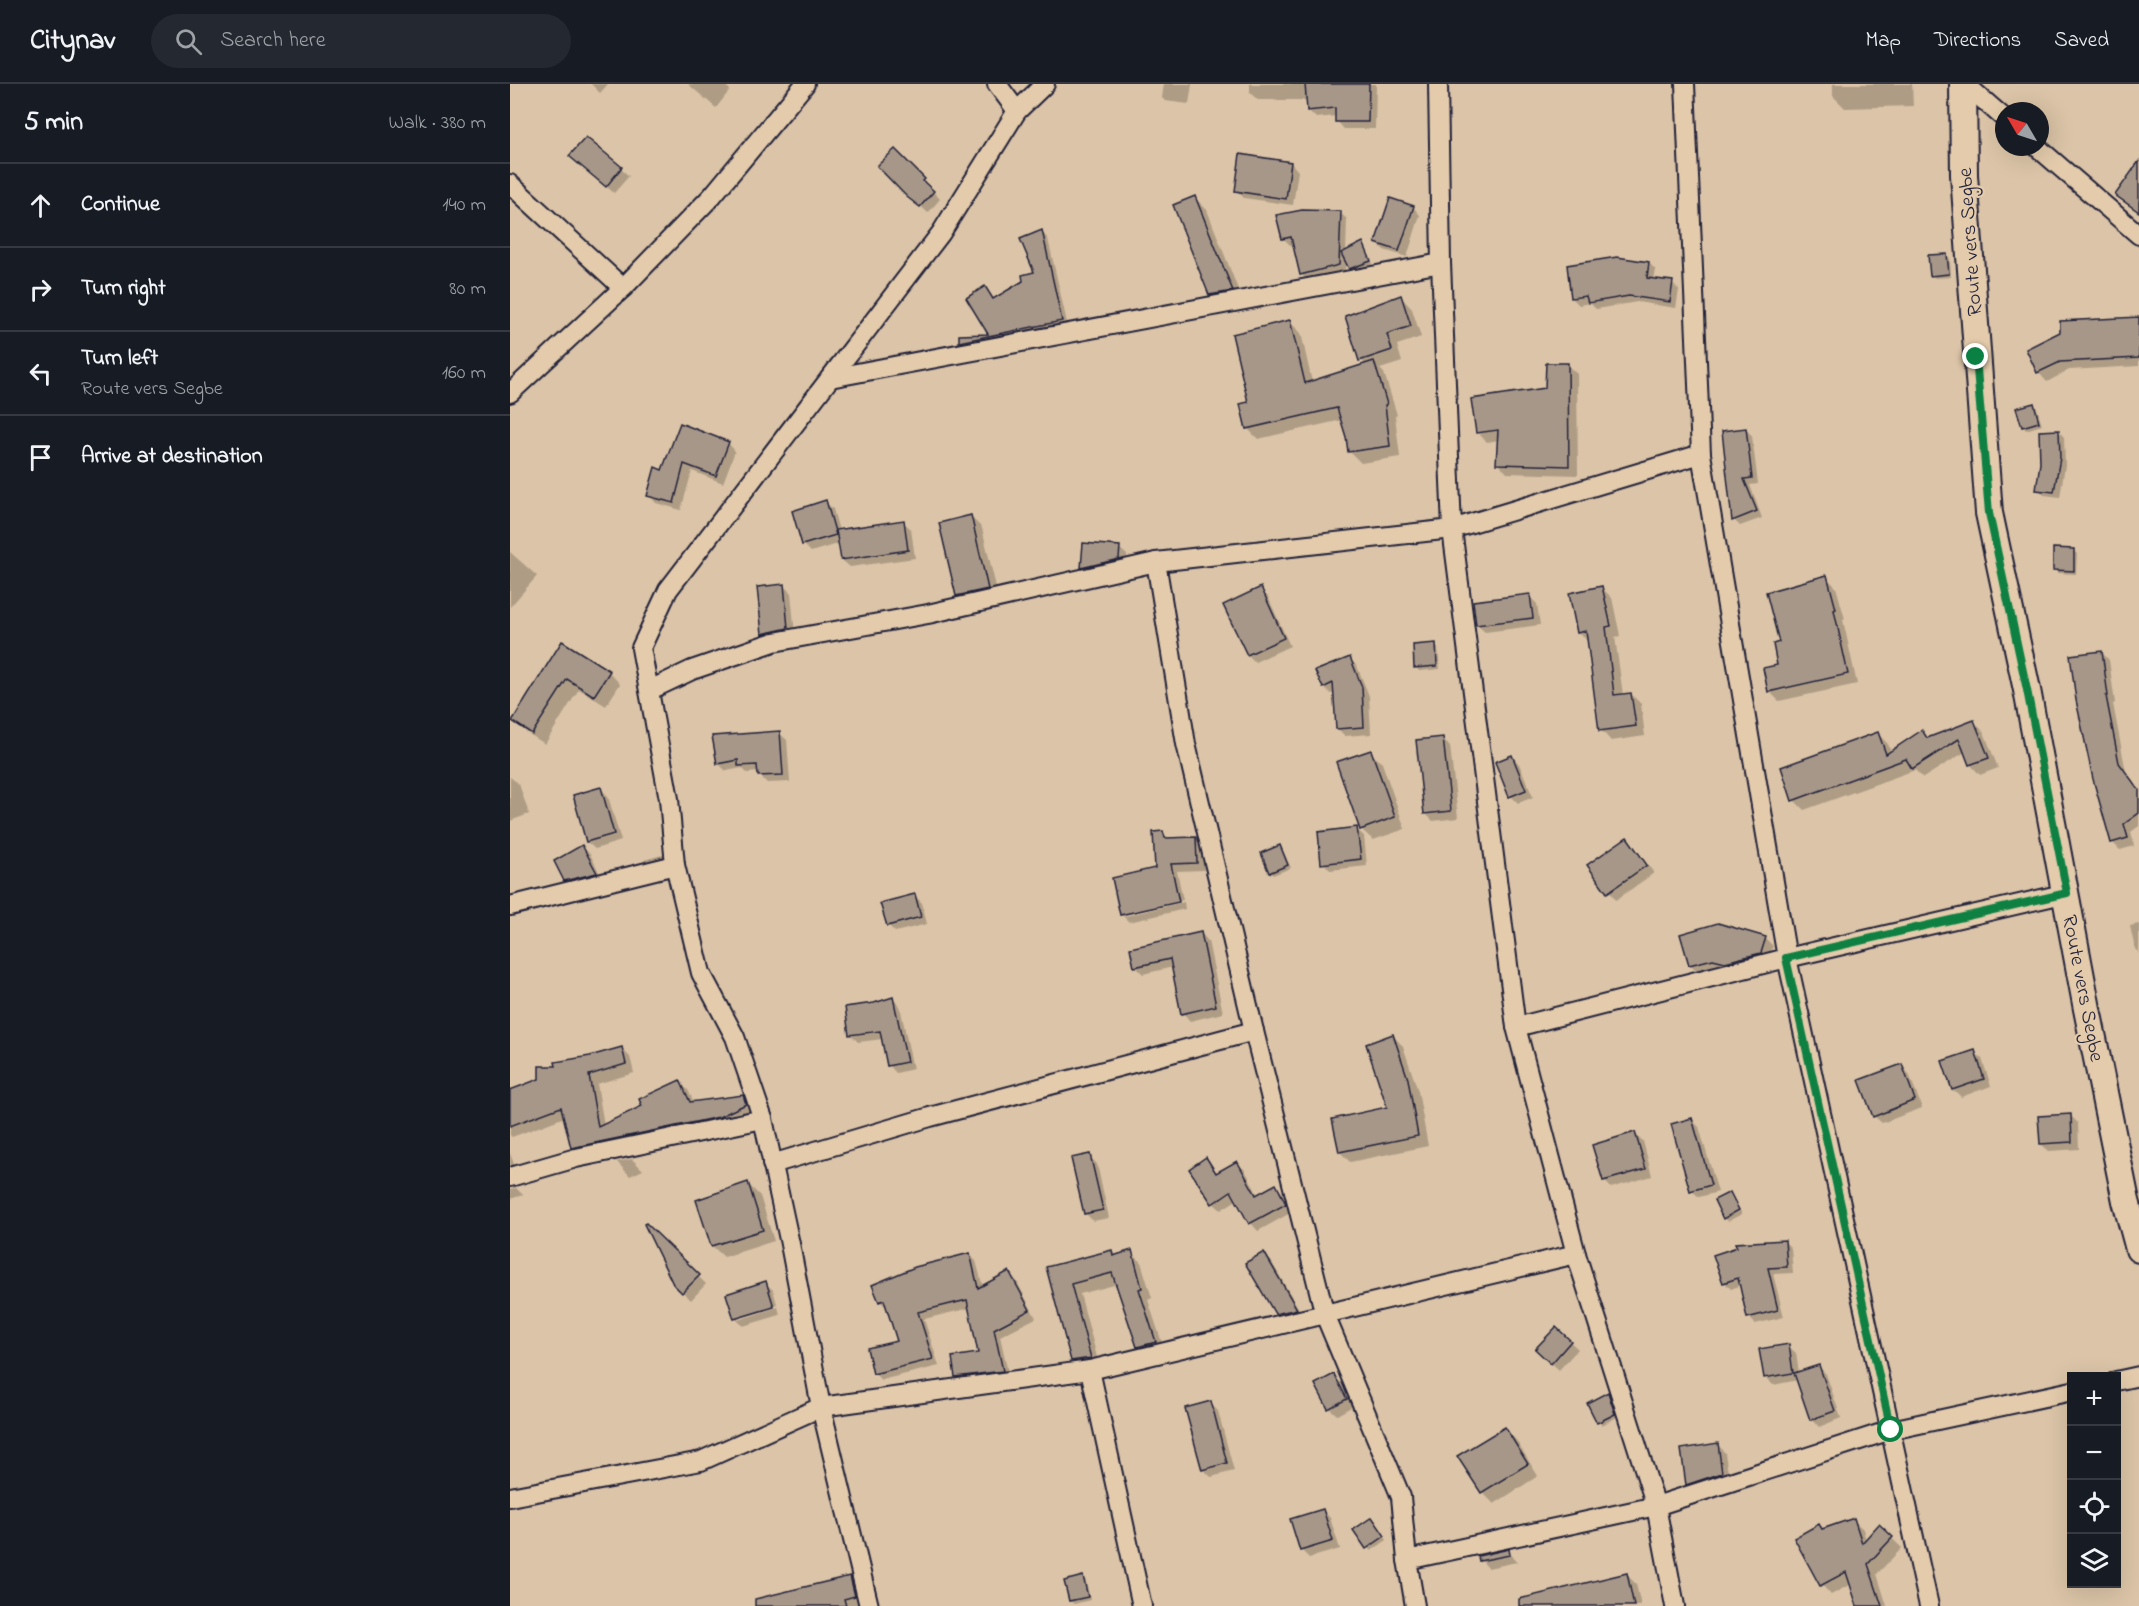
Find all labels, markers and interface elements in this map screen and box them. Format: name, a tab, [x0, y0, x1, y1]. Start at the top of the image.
search box	[151, 14, 571, 68]
text: Citynav	[30, 21, 115, 62]
icon: search	[172, 25, 205, 58]
text: Search here	[220, 25, 326, 57]
text: Map	[1865, 26, 1901, 56]
text: Directions	[1934, 26, 2021, 56]
text: Saved	[2054, 26, 2109, 56]
north arrow	[1995, 102, 2049, 156]
text: 5 min	[24, 104, 83, 142]
text: Walk · 380 m	[388, 109, 486, 138]
street label: Route vers Segbe	[1951, 166, 1993, 317]
icon: ahead	[24, 189, 57, 222]
text: Continue	[81, 189, 160, 221]
text: 140 m	[442, 191, 486, 220]
icon: right	[24, 273, 57, 306]
text: Turn right	[81, 273, 166, 305]
text: 80 m	[449, 275, 486, 304]
text: Turn left	[81, 343, 158, 375]
route end	[1962, 343, 1988, 369]
icon: left	[24, 357, 57, 390]
text: 160 m	[442, 359, 486, 388]
text: Route vers Segbe	[81, 375, 223, 404]
icon: arrive	[24, 441, 57, 474]
text: Arrive at destination	[81, 441, 263, 473]
street label: Route vers Segbe	[2051, 912, 2111, 1065]
map controls	[2067, 1372, 2121, 1588]
button: +	[2067, 1372, 2121, 1426]
route start	[1877, 1416, 1903, 1442]
button: −	[2067, 1426, 2121, 1480]
button: locate	[2067, 1480, 2121, 1534]
button: layers	[2067, 1534, 2121, 1588]

